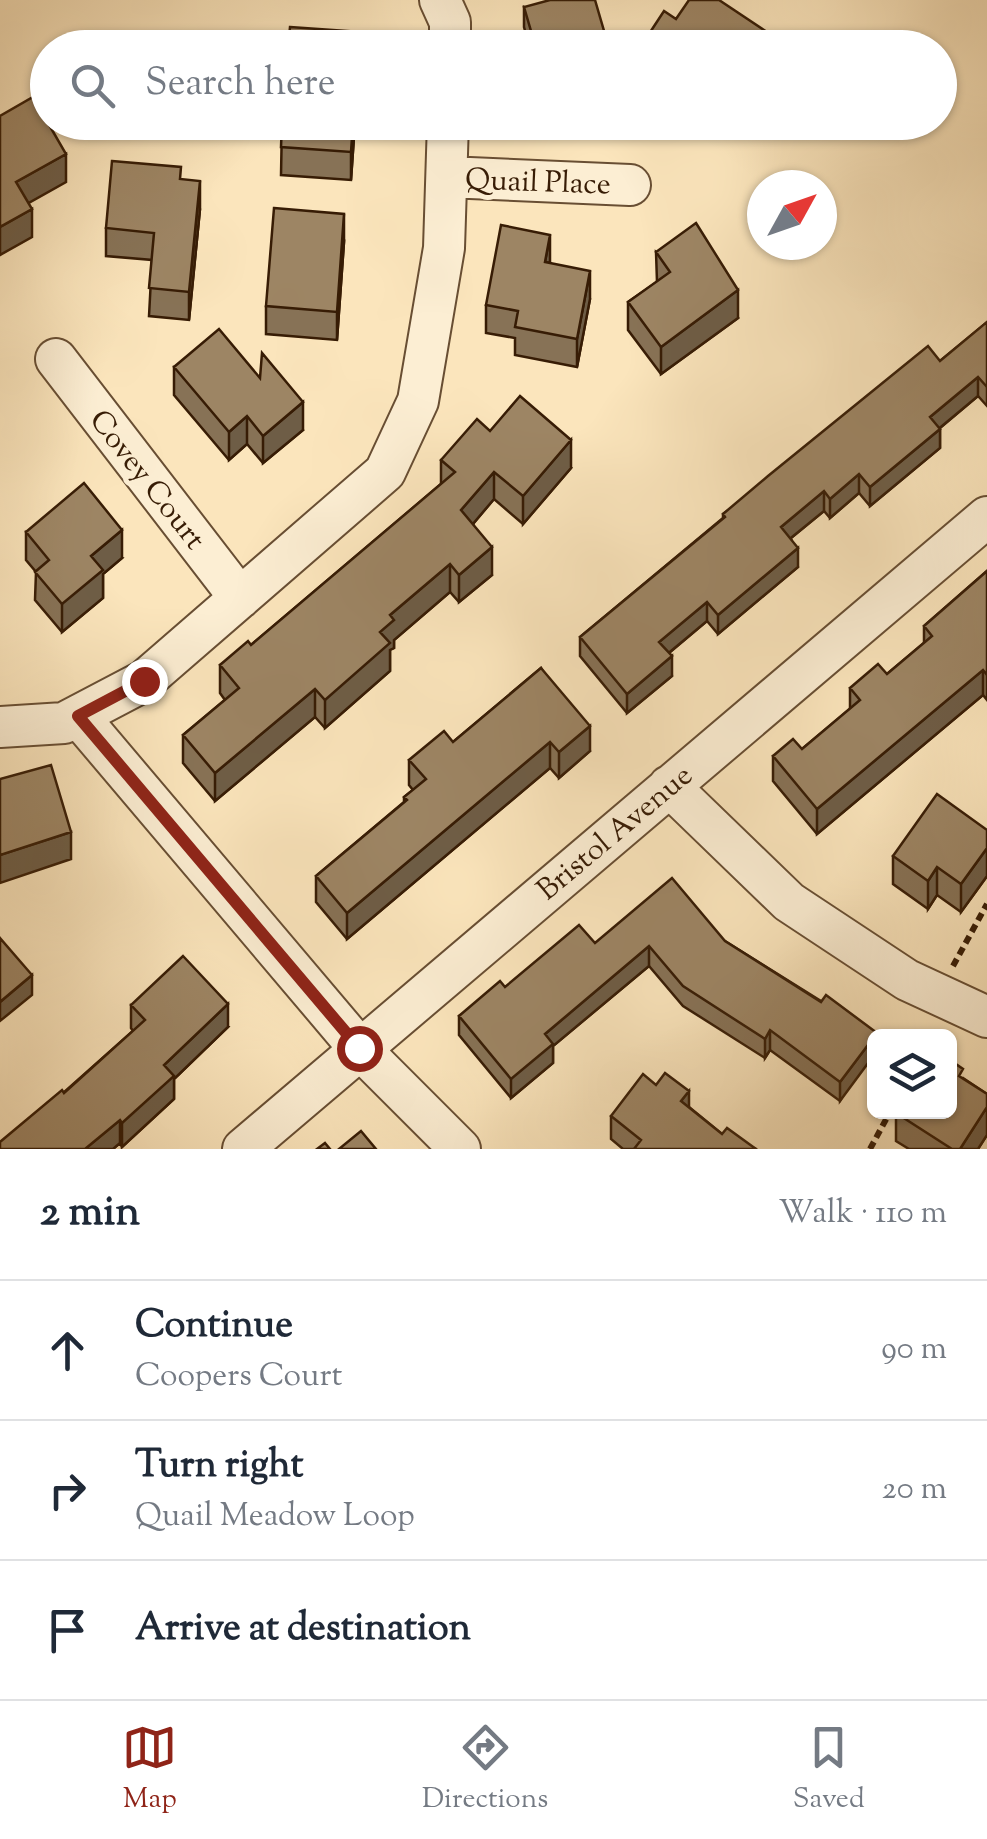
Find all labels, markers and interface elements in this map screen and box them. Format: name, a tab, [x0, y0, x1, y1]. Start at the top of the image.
search box	[30, 30, 957, 140]
icon: search	[65, 58, 120, 113]
text: Search here	[145, 58, 336, 112]
street label: Quail Place	[464, 159, 612, 208]
north arrow	[747, 170, 837, 260]
street label: Covey Court	[78, 401, 214, 560]
route end	[122, 659, 168, 705]
street label: Bristol Avenue	[528, 756, 703, 912]
route start	[337, 1026, 383, 1072]
map controls	[867, 1029, 957, 1119]
button: layers	[867, 1029, 957, 1119]
text: 2 min	[40, 1184, 140, 1244]
text: Walk · 110 m	[779, 1191, 947, 1237]
text: Continue	[135, 1300, 293, 1354]
icon: ahead	[40, 1323, 95, 1378]
text: 90 m	[881, 1327, 947, 1373]
text: Coopers Court	[135, 1354, 342, 1400]
text: Turn right	[135, 1440, 303, 1494]
icon: right	[40, 1463, 95, 1518]
text: 20 m	[882, 1467, 947, 1513]
text: Quail Meadow Loop	[135, 1494, 415, 1540]
icon: arrive	[40, 1603, 95, 1658]
text: Arrive at destination	[135, 1603, 471, 1657]
tab: Map	[122, 1720, 177, 1820]
tab: Directions	[422, 1720, 548, 1820]
tab: Saved	[793, 1720, 865, 1820]

